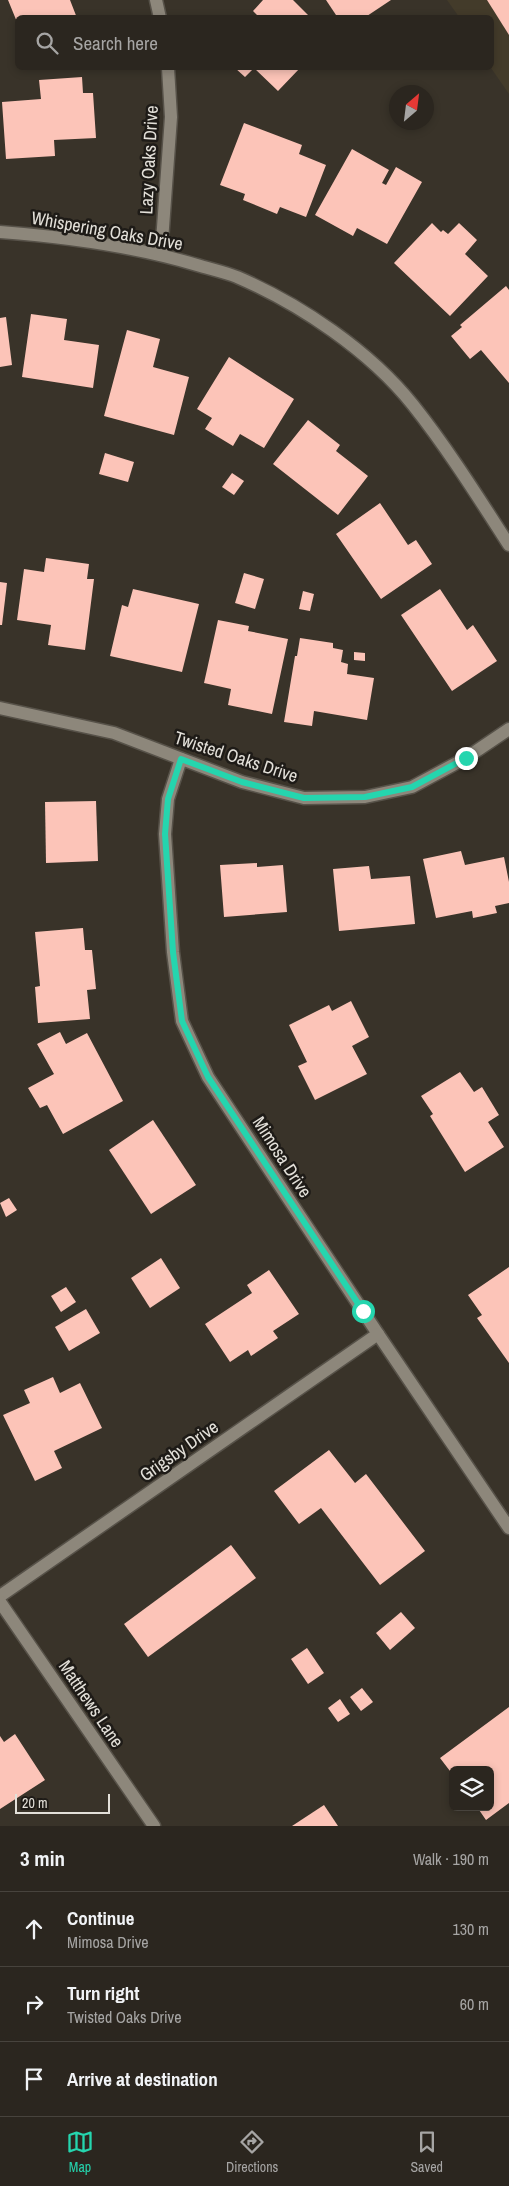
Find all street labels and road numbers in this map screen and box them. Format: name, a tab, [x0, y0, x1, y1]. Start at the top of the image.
street label: Lazy Oaks Drive	[133, 105, 164, 215]
street label: Whispering Oaks Drive	[29, 205, 185, 256]
street label: Twisted Oaks Drive	[171, 725, 301, 788]
street label: Mimosa Drive	[247, 1111, 318, 1202]
street label: Grigsby Drive	[134, 1414, 223, 1487]
street label: Matthews Lane	[53, 1655, 130, 1752]

